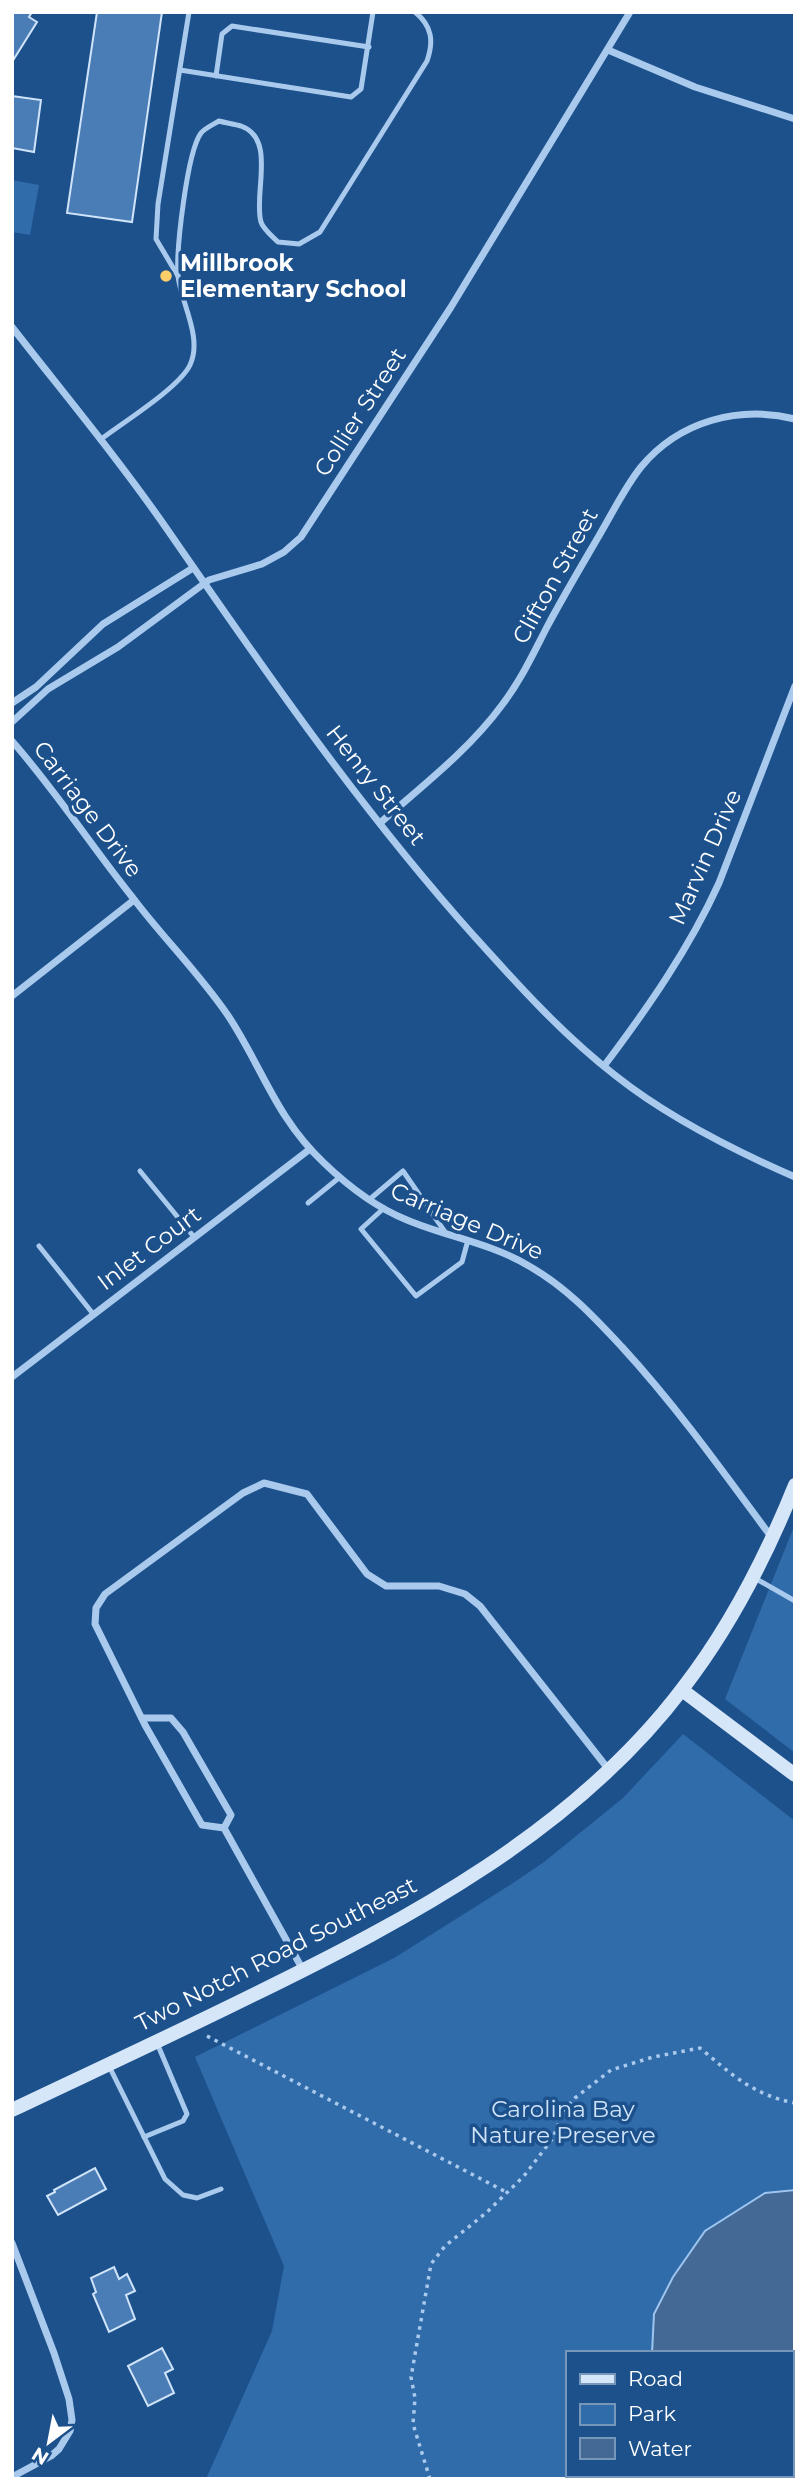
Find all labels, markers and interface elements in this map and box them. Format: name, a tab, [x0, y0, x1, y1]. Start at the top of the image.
place label: Millbrook Elementary School	[180, 249, 407, 303]
marker: Millbrook Elementary School	[158, 268, 174, 284]
street label: Collier Street	[308, 343, 412, 481]
street label: Clifton Street	[506, 503, 604, 649]
street label: Henry Street	[320, 719, 432, 851]
street label: Carriage Drive	[28, 735, 148, 883]
street label: Marvin Drive	[663, 785, 747, 929]
street label: Carriage Drive	[386, 1176, 548, 1266]
street label: Inlet Court	[92, 1200, 206, 1296]
street label: Two Notch Road Southeast	[131, 1871, 421, 2037]
park label: Carolina Bay Nature Preserve	[470, 2095, 656, 2149]
legend	[566, 2351, 793, 2477]
text: Road	[628, 2366, 683, 2391]
text: Park	[628, 2401, 676, 2426]
north arrow	[14, 2407, 84, 2477]
text: Water	[628, 2436, 692, 2461]
text: N	[28, 2442, 53, 2470]

